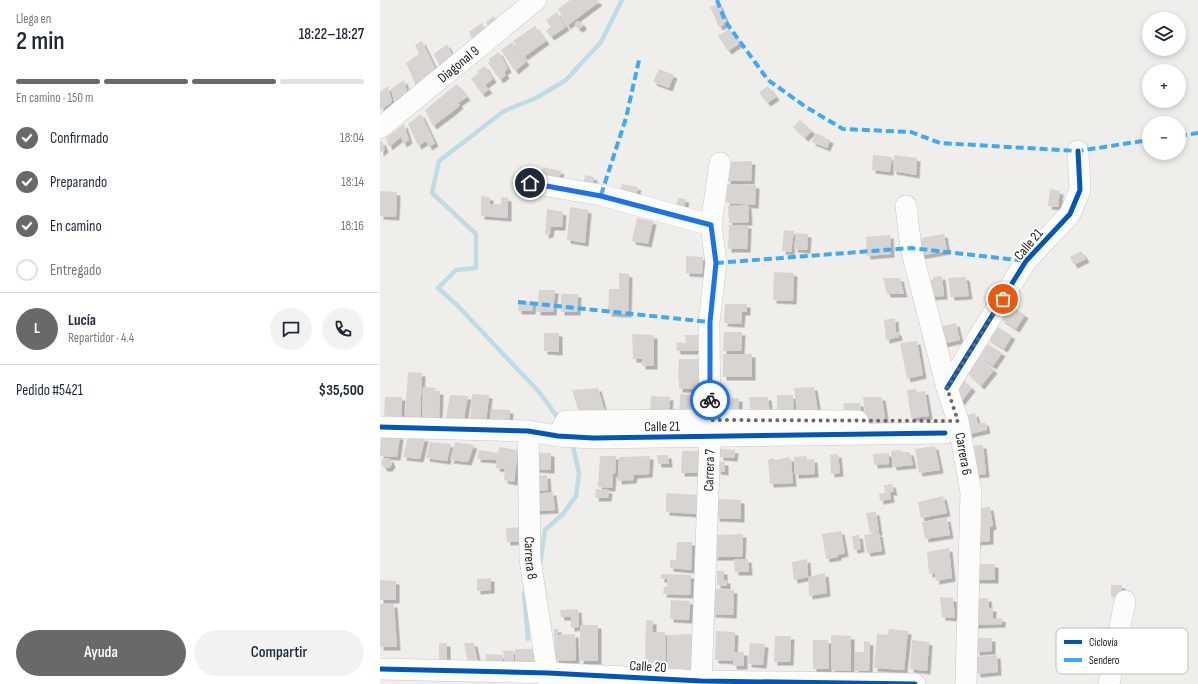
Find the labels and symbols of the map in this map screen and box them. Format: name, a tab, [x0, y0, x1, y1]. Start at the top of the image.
street label: Diagonal 9	[434, 42, 483, 86]
pin	[513, 166, 547, 200]
street label: Calle 21	[1010, 225, 1046, 263]
pin	[986, 282, 1020, 316]
courier	[690, 380, 730, 420]
street label: Calle 21	[644, 418, 680, 435]
street label: Carrera 6	[951, 431, 976, 477]
street label: Carrera 7	[700, 448, 719, 492]
street label: Carrera 8	[521, 536, 541, 581]
legend	[1056, 628, 1188, 674]
text: Ciclovía	[1089, 636, 1118, 649]
text: Sendero	[1089, 654, 1120, 667]
street label: Calle 20	[629, 657, 667, 676]

